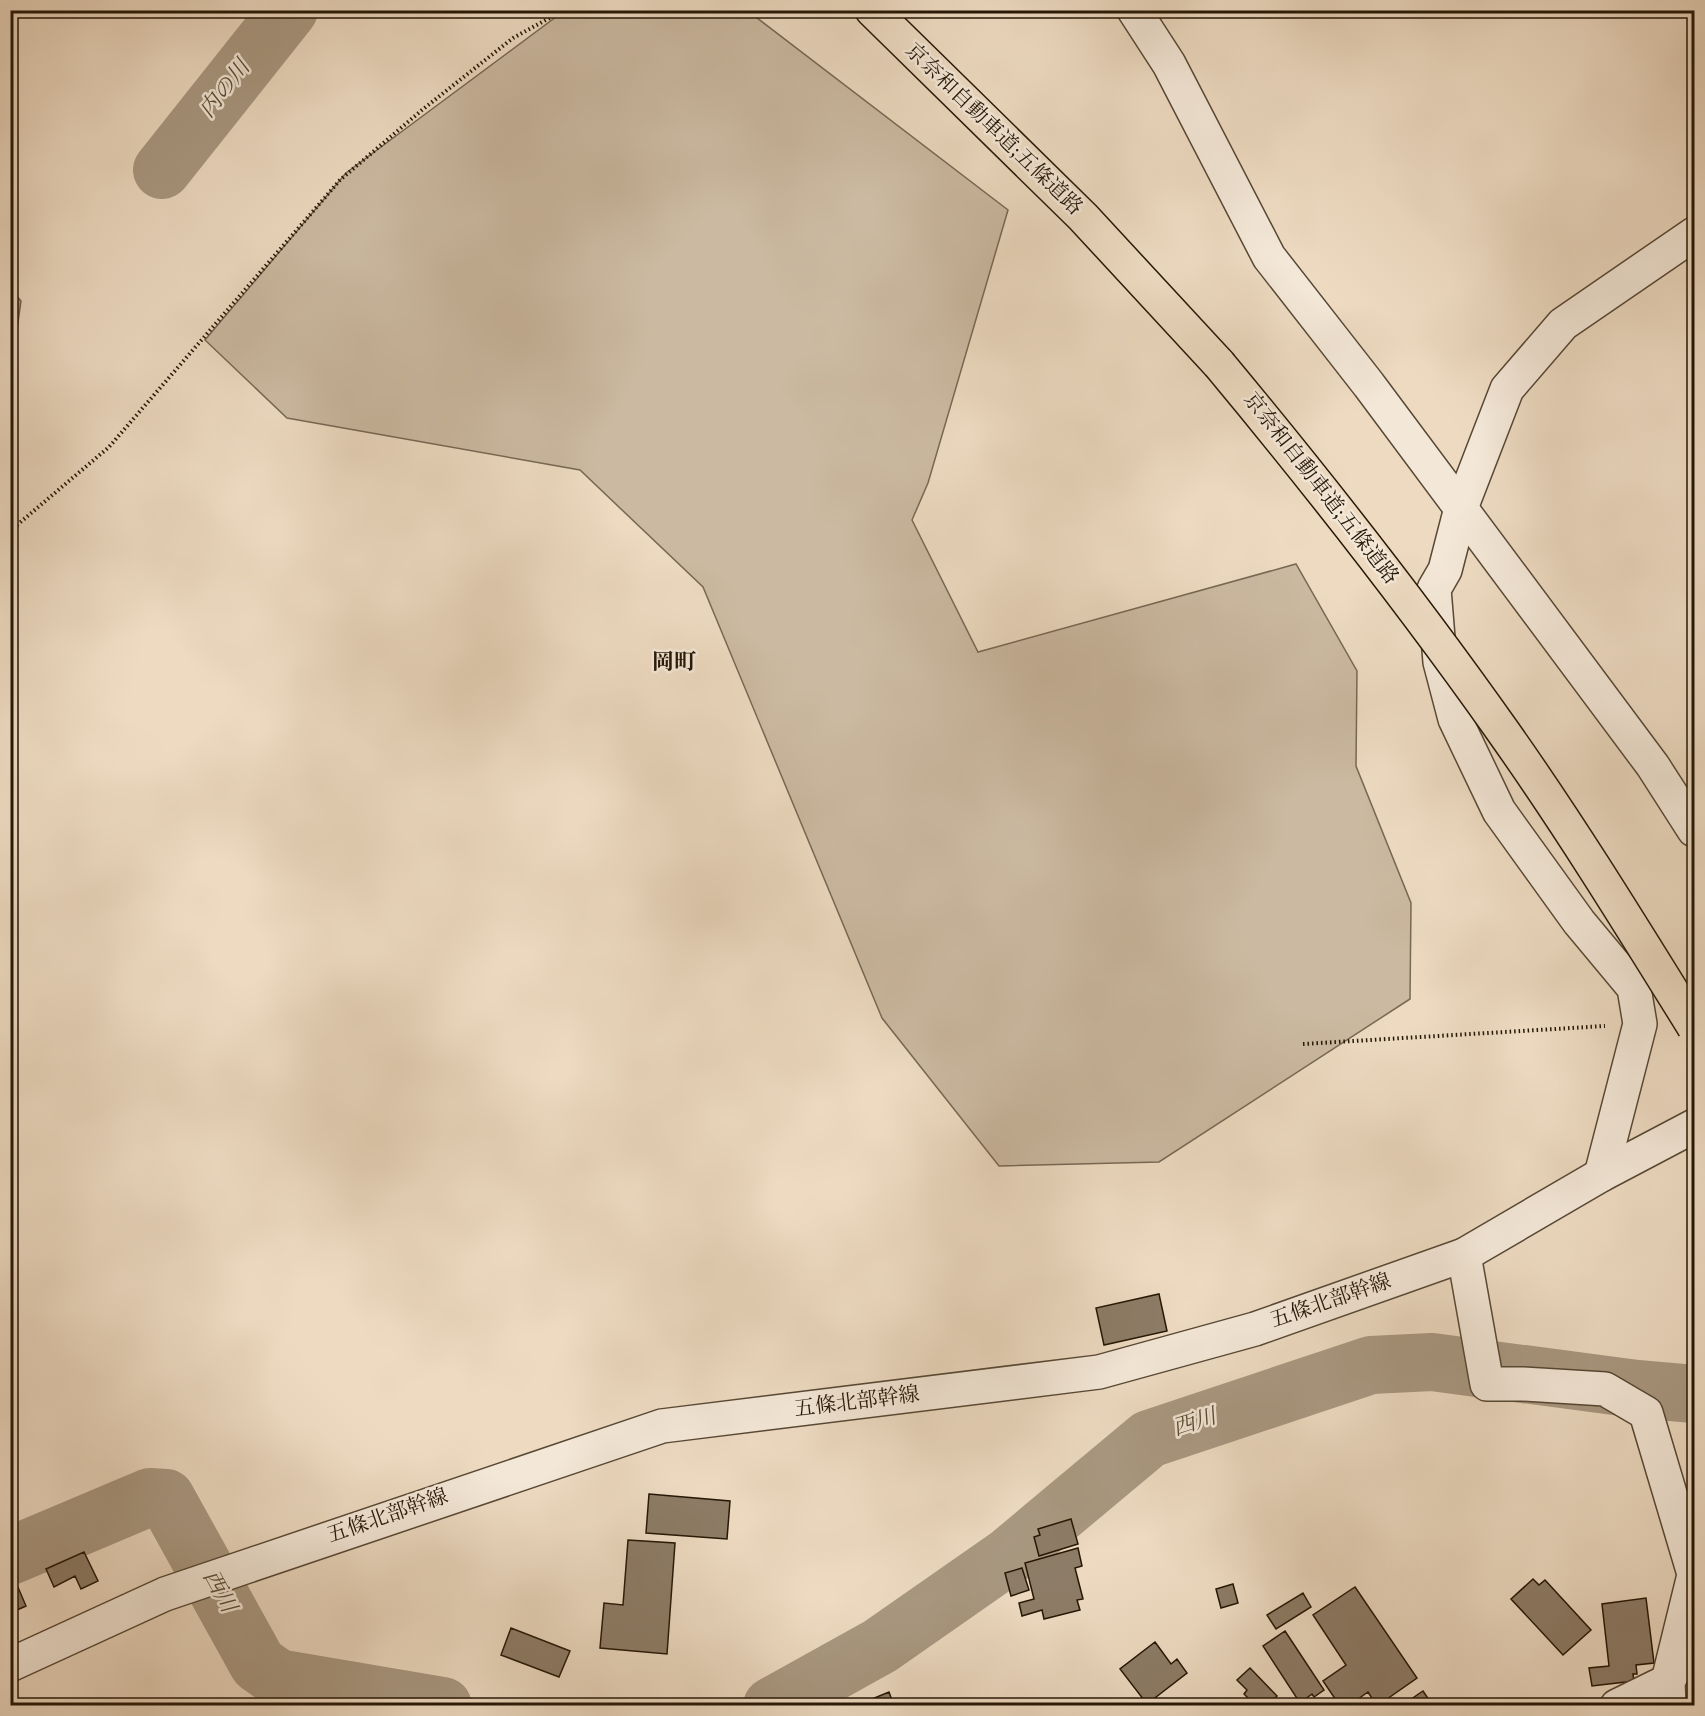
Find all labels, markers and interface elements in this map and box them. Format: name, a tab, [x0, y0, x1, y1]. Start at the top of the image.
street label: 京奈和自動車道;五條道路	[898, 37, 1088, 223]
water label: 内の川	[193, 53, 260, 126]
street label: 京奈和自動車道;五條道路	[1235, 387, 1405, 591]
district label: 岡町	[652, 648, 696, 680]
street label: 五條北部幹線	[1267, 1267, 1395, 1337]
street label: 五條北部幹線	[793, 1380, 921, 1426]
water label: 西川	[1169, 1401, 1223, 1446]
street label: 五條北部幹線	[324, 1482, 452, 1552]
water label: 西川	[193, 1565, 244, 1621]

